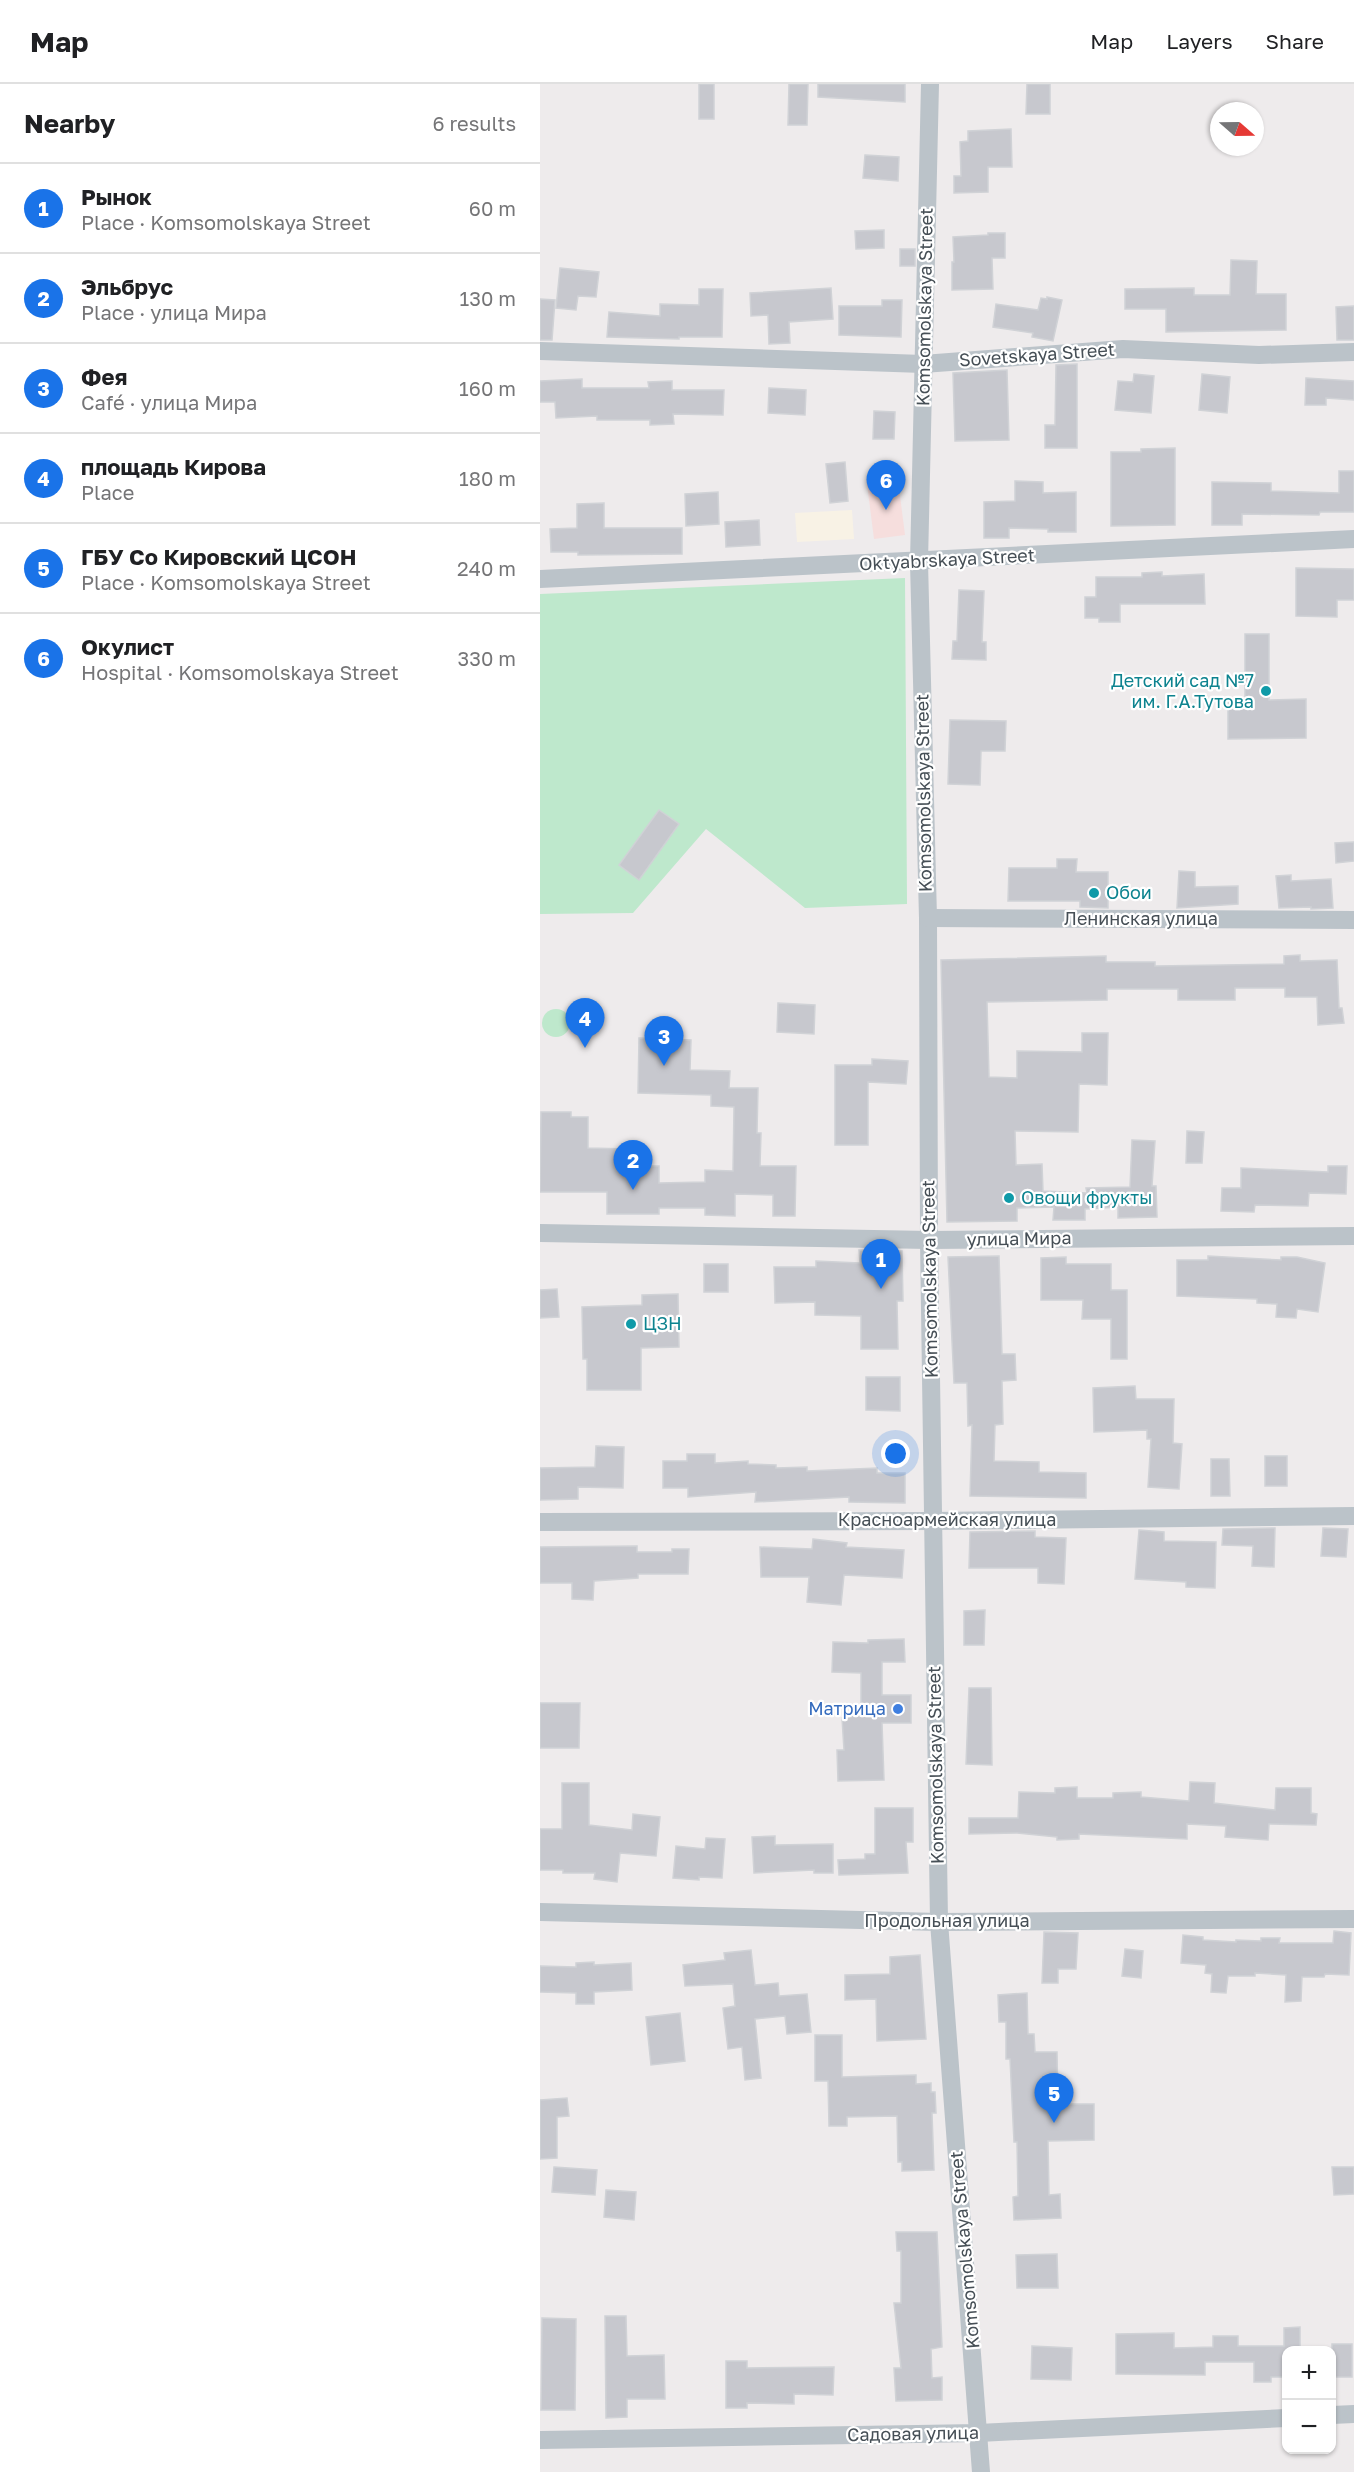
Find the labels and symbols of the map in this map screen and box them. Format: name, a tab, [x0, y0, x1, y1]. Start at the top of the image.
north arrow	[1210, 102, 1264, 156]
street label: Komsomolskaya Street	[911, 208, 937, 406]
street label: Sovetskaya Street	[958, 338, 1116, 370]
pin: 6	[866, 460, 906, 510]
street label: Oktyabrskaya Street	[858, 543, 1035, 575]
place label: Детский сад №7 им. Г.А.Тутова	[1111, 669, 1254, 712]
marker: Детский сад №7 им. Г.А.Тутова	[1259, 684, 1273, 698]
street label: Komsomolskaya Street	[910, 694, 936, 892]
place label: Обои	[1106, 881, 1152, 903]
marker: Обои	[1087, 886, 1101, 900]
street label: Ленинская улица	[1064, 907, 1218, 929]
pin: 4	[566, 998, 604, 1048]
pin: 3	[644, 1016, 684, 1066]
pin: 2	[614, 1140, 652, 1190]
street label: Komsomolskaya Street	[916, 1180, 942, 1378]
place label: Овощи фрукты	[1021, 1186, 1152, 1208]
marker: Овощи фрукты	[1002, 1191, 1016, 1205]
street label: улица Мира	[966, 1226, 1072, 1250]
pin: 1	[862, 1240, 900, 1289]
place label: ЦЗН	[643, 1312, 682, 1334]
marker: ЦЗН	[624, 1317, 638, 1331]
your location	[881, 1439, 910, 1468]
street label: Красноармейская улица	[838, 1508, 1056, 1530]
street label: Komsomolskaya Street	[922, 1666, 948, 1864]
place label: Матрица	[808, 1697, 886, 1719]
marker: Матрица	[891, 1702, 905, 1716]
street label: Продольная улица	[864, 1909, 1030, 1931]
pin: 5	[1034, 2074, 1074, 2123]
street label: Komsomolskaya Street	[944, 2150, 984, 2350]
street label: Садовая улица	[847, 2421, 979, 2445]

